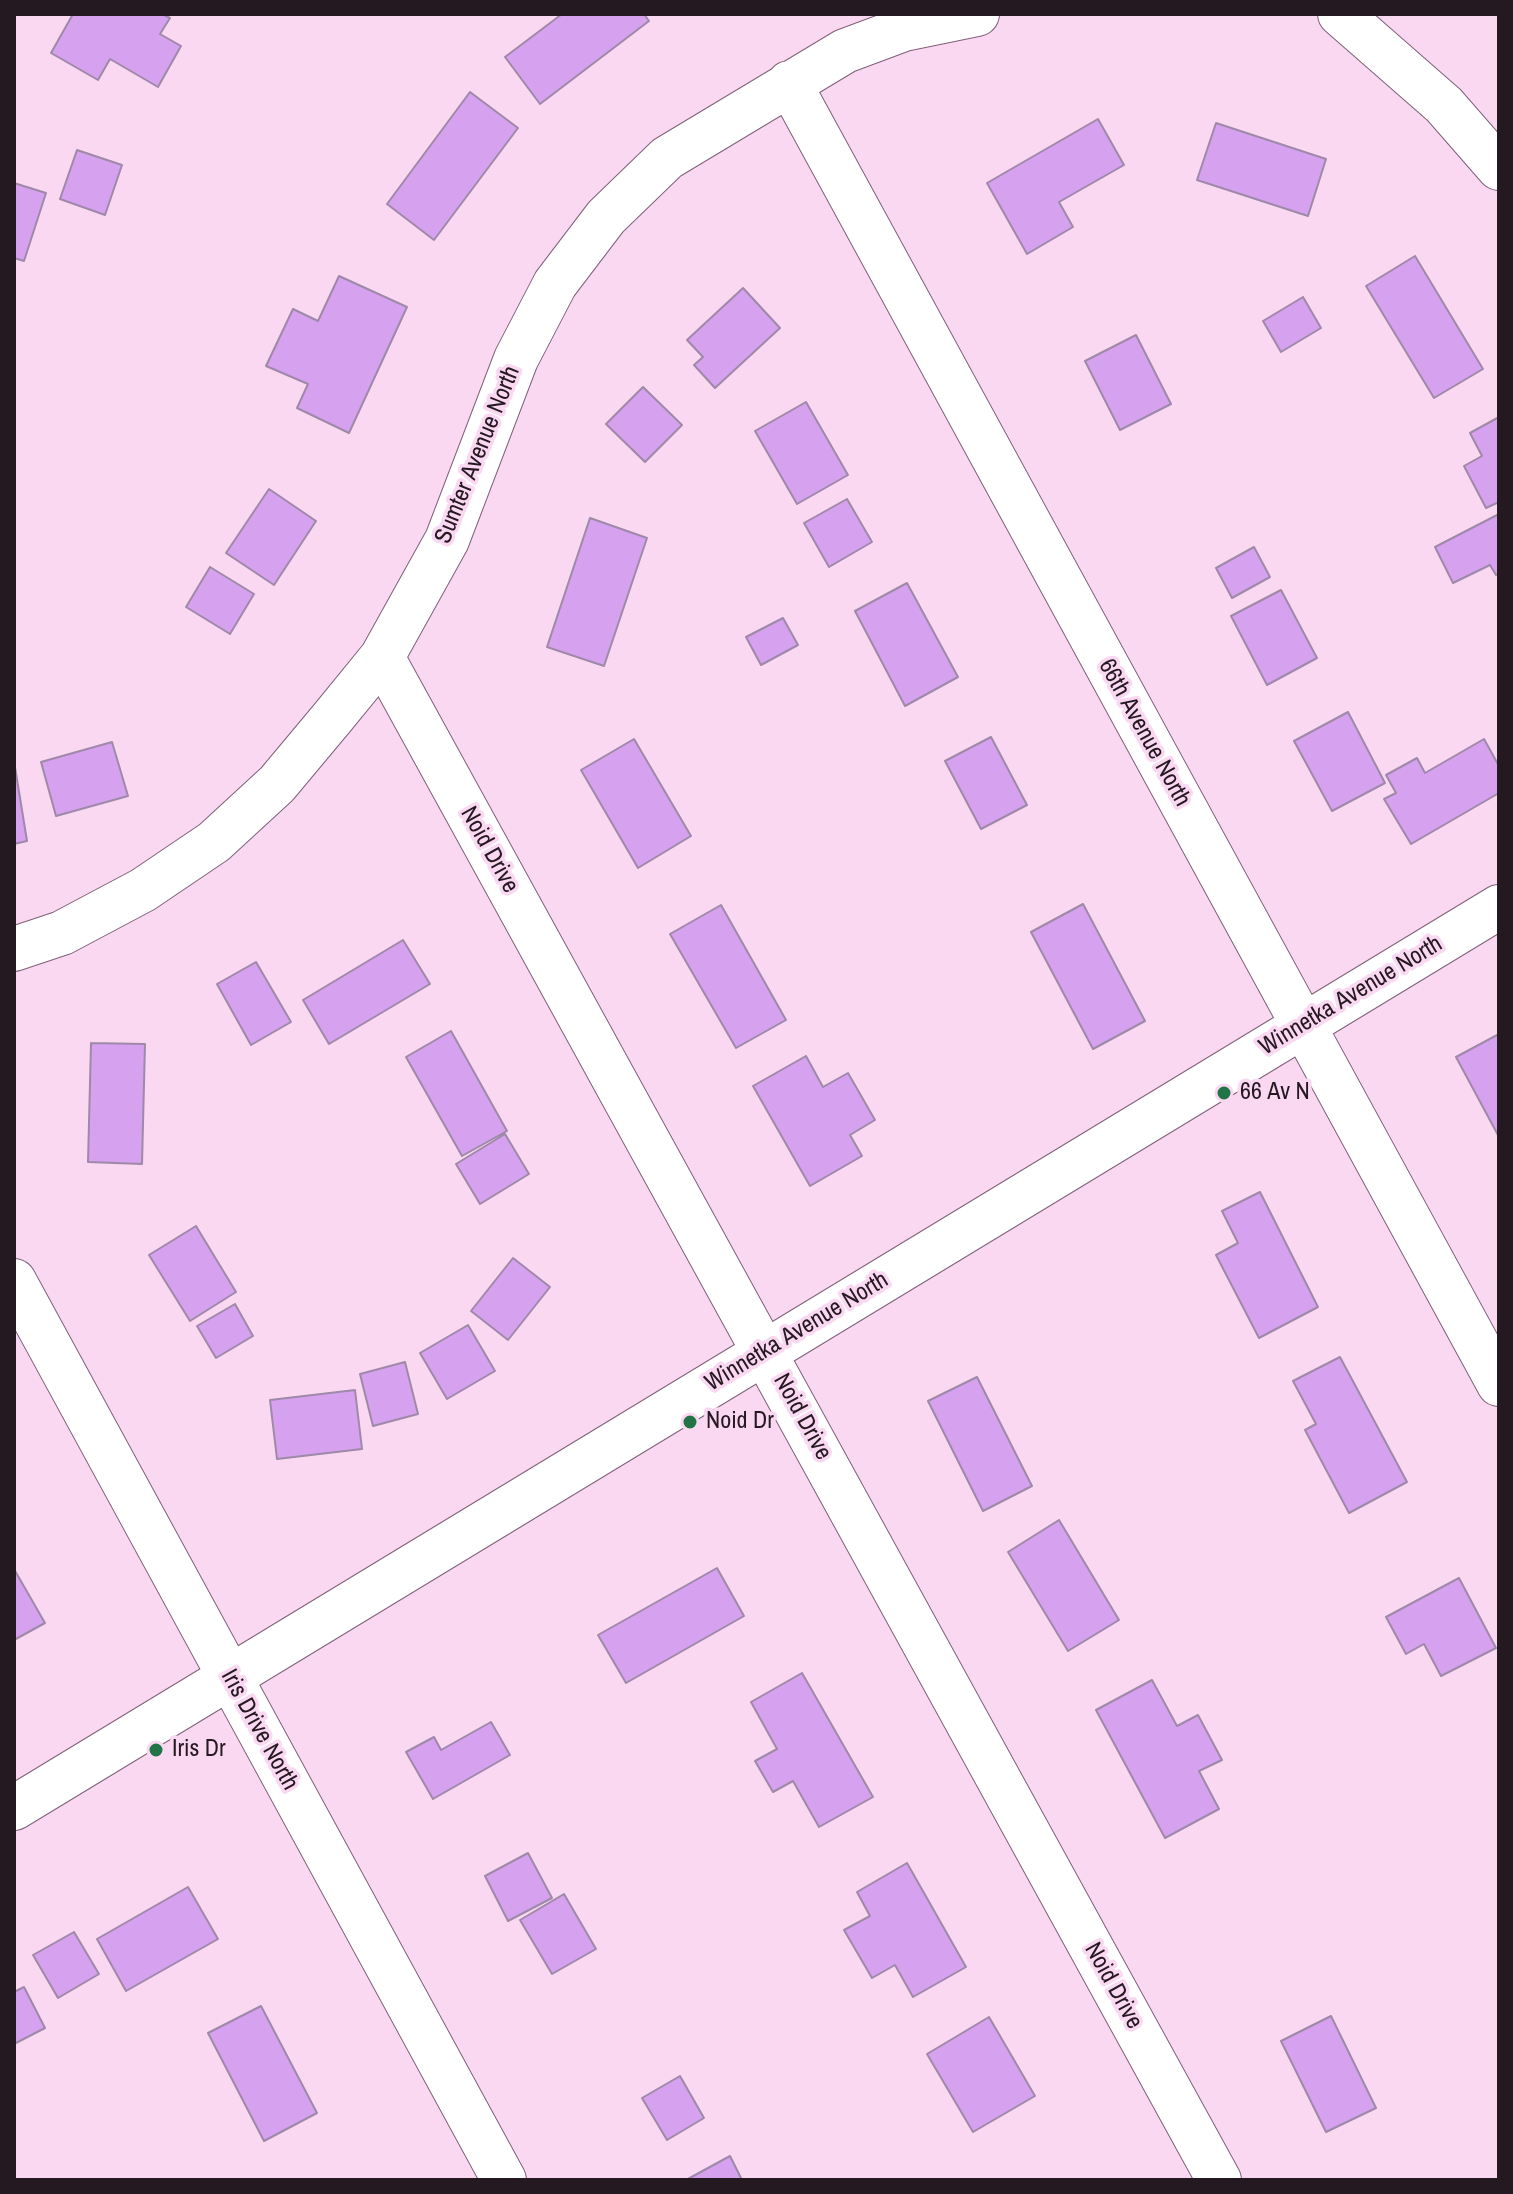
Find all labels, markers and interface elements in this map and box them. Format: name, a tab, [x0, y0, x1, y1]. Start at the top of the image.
street label: Sumter Avenue North	[429, 362, 527, 548]
street label: 66th Avenue North	[1092, 654, 1196, 812]
street label: Noid Drive	[454, 802, 524, 898]
street label: Winnetka Avenue North	[1254, 930, 1448, 1062]
place label: 66 Av N	[1240, 1079, 1310, 1107]
marker: 66 Av N	[1215, 1084, 1233, 1102]
street label: Winnetka Avenue North	[700, 1266, 894, 1398]
street label: Noid Drive	[767, 1369, 837, 1465]
place label: Noid Dr	[706, 1408, 774, 1436]
marker: Noid Dr	[681, 1413, 699, 1431]
street label: Iris Drive North	[214, 1665, 304, 1795]
place label: Iris Dr	[172, 1736, 226, 1764]
marker: Iris Dr	[147, 1741, 165, 1759]
street label: Noid Drive	[1078, 1938, 1148, 2034]

